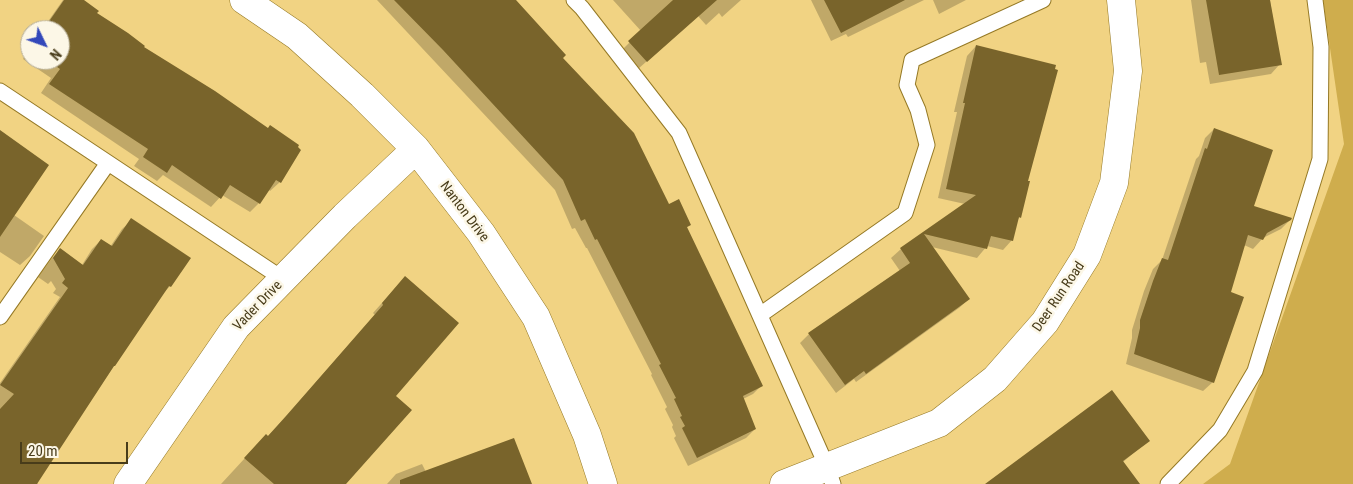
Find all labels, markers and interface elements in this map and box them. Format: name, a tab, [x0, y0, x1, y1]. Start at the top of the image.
north arrow	[20, 20, 70, 70]
text: N	[47, 46, 64, 63]
street label: Nanton Drive	[436, 179, 492, 245]
street label: Deer Run Road	[1029, 259, 1089, 335]
street label: Vader Drive	[230, 277, 286, 335]
scale bar	[22, 432, 130, 464]
text: 20 m	[28, 442, 58, 460]

